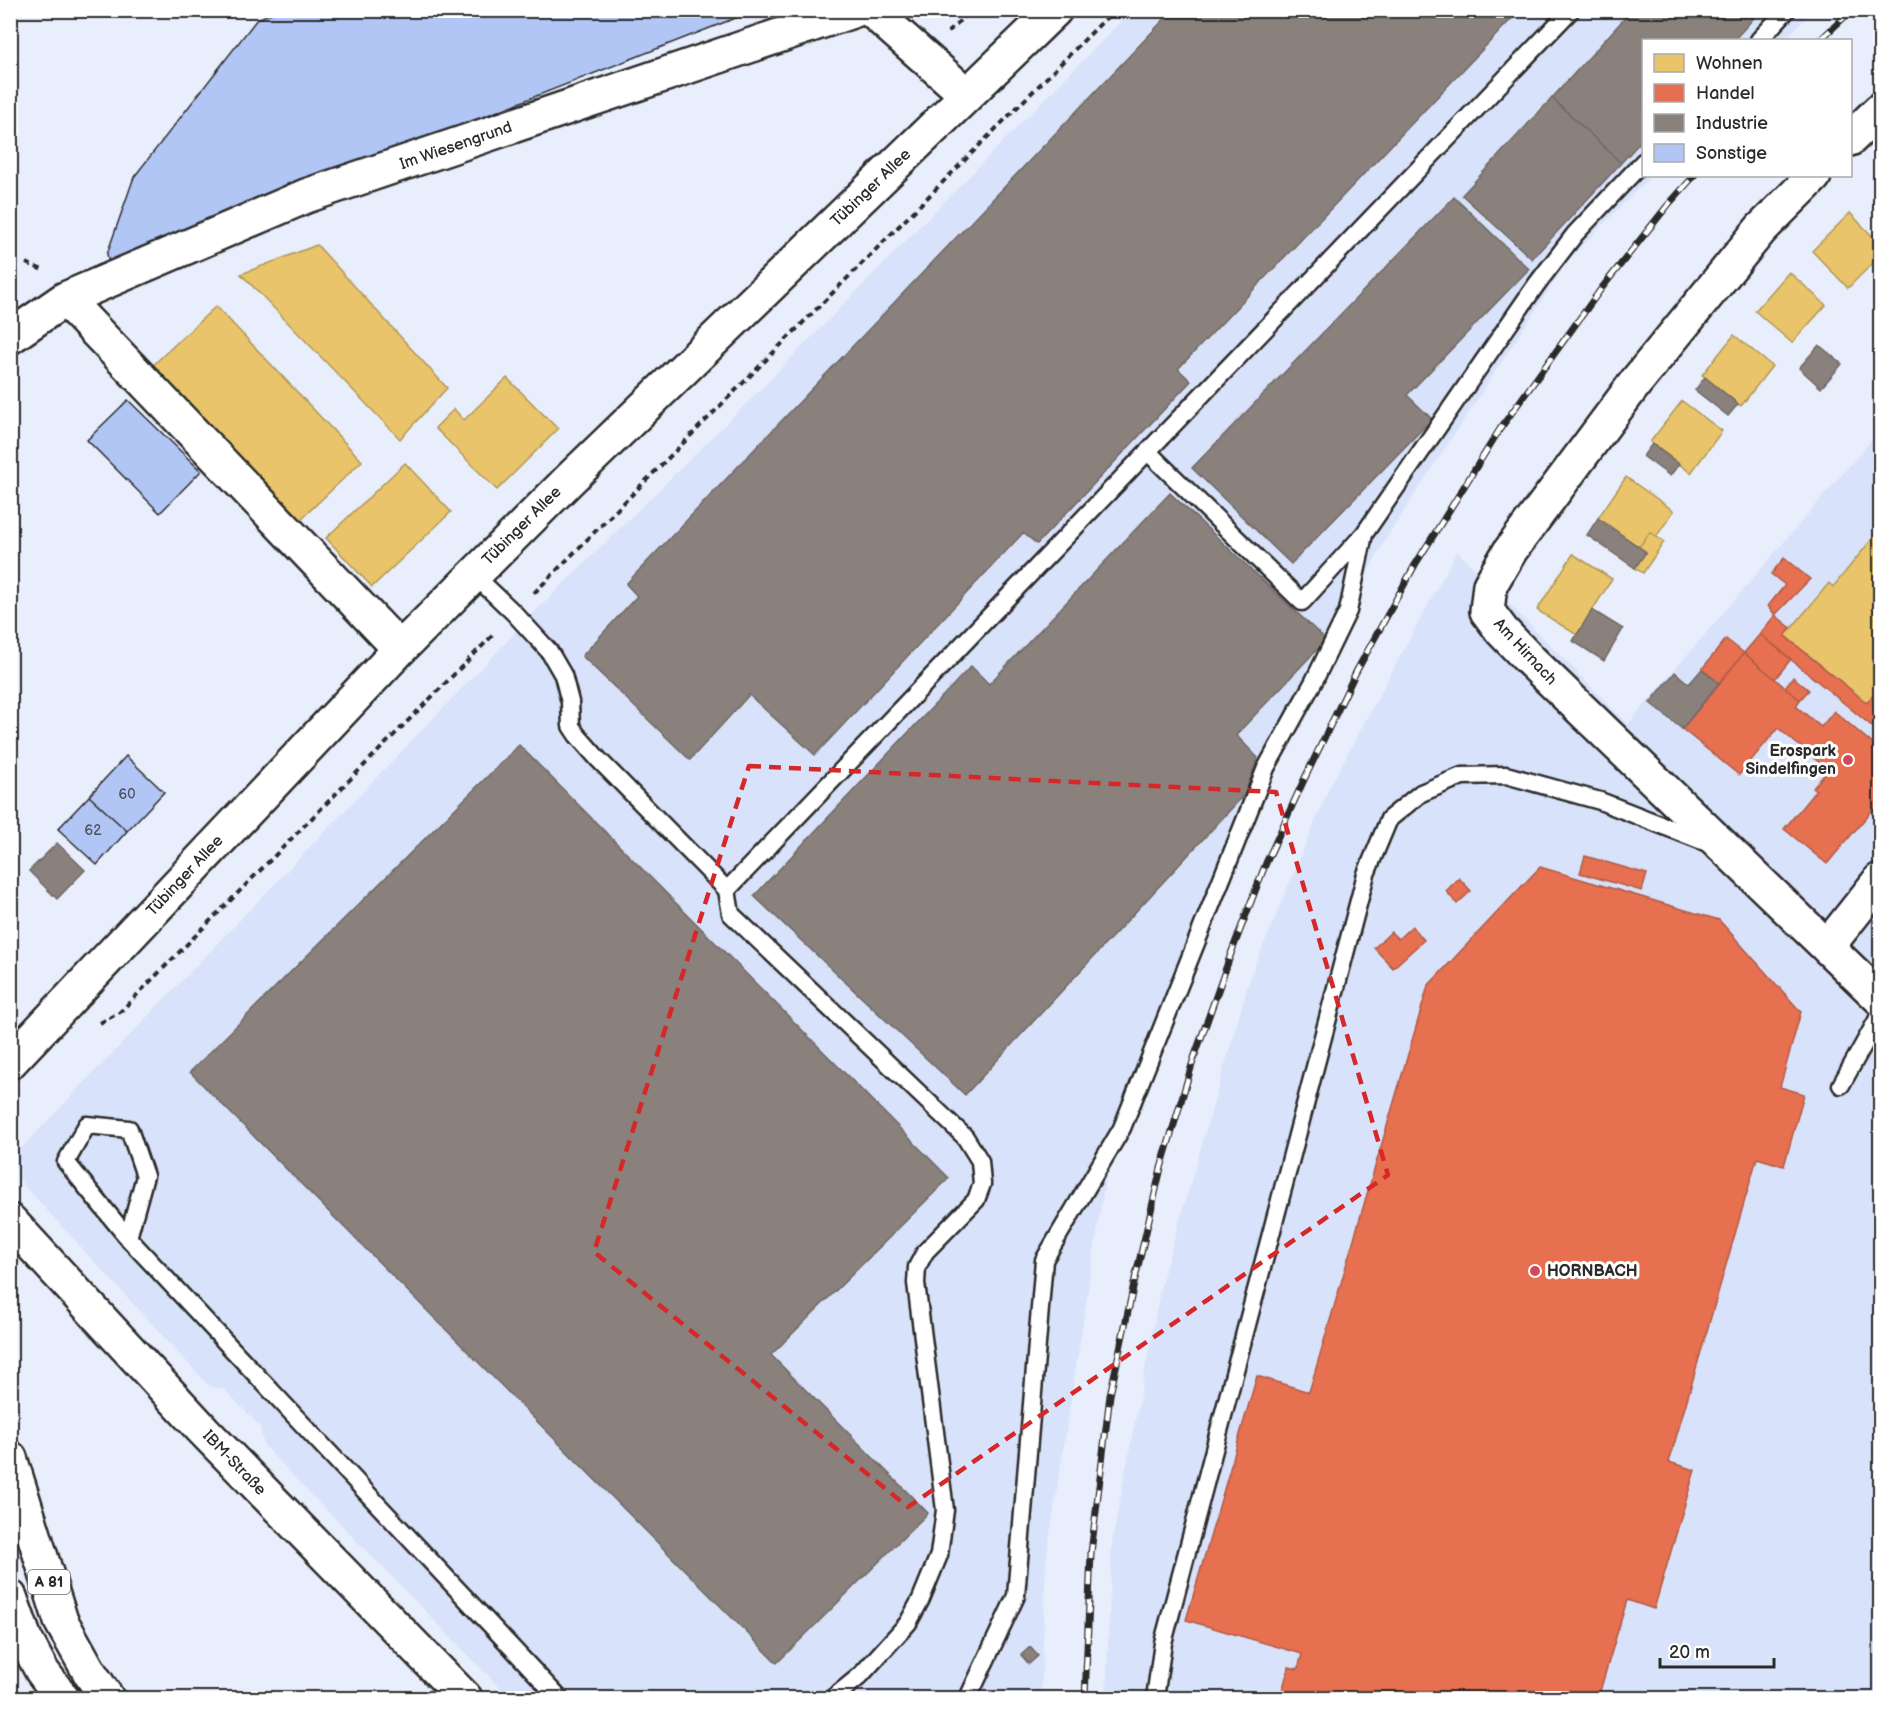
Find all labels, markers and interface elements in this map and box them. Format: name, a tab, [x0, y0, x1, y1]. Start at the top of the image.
legend	[1642, 39, 1852, 177]
text: Wohnen	[1696, 53, 1763, 74]
text: Handel	[1696, 83, 1755, 104]
text: Industrie	[1696, 113, 1768, 134]
street label: Im Wiesengrund	[397, 118, 515, 174]
text: Sonstige	[1696, 143, 1767, 164]
street label: Tübinger Allee	[827, 145, 915, 231]
street label: Tübinger Allee	[479, 482, 566, 569]
street label: Am Hirnach	[1489, 615, 1561, 689]
place label: Erospark Sindelfingen	[1746, 742, 1837, 779]
marker: Erospark Sindelfingen	[1841, 753, 1855, 767]
house number: 60	[119, 786, 135, 803]
house number: 62	[85, 822, 102, 839]
street label: Tübinger Allee	[143, 831, 228, 920]
place label: HORNBACH	[1547, 1262, 1638, 1281]
marker: HORNBACH	[1528, 1264, 1542, 1278]
street label: IBM-Straße	[198, 1427, 270, 1500]
road number: A 81	[28, 1570, 70, 1594]
scale bar	[1660, 1631, 1774, 1669]
text: 20 m	[1669, 1642, 1710, 1663]

